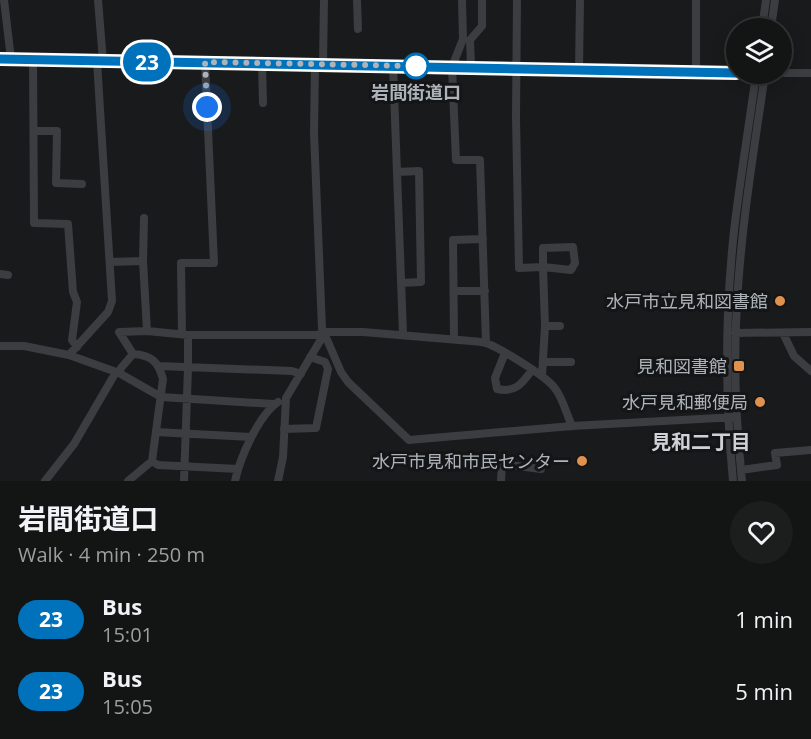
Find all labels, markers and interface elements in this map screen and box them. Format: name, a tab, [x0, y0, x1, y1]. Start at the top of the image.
map controls	[726, 18, 792, 84]
button: layers	[726, 18, 792, 84]
line badge: 23	[120, 42, 174, 82]
text: 23	[135, 48, 159, 76]
marker: 岩間街道口	[403, 53, 429, 79]
place label: 岩間街道口	[371, 80, 461, 104]
your location	[192, 92, 222, 122]
place label: 水戸市立見和図書館	[606, 289, 768, 313]
marker: 水戸市立見和図書館	[773, 294, 787, 308]
place label: 見和図書館	[637, 354, 727, 378]
marker: 見和図書館	[732, 359, 746, 373]
place label: 水戸見和郵便局	[622, 390, 748, 414]
marker: 水戸見和郵便局	[753, 395, 767, 409]
district label: 見和二丁目	[651, 428, 751, 455]
place label: 水戸市見和市民センター	[372, 449, 570, 473]
marker: 水戸市見和市民センター	[575, 454, 589, 468]
text: 岩間街道口	[18, 499, 158, 537]
button: heart	[730, 501, 793, 564]
text: Walk · 4 min · 250 m	[18, 541, 205, 568]
text: Bus	[102, 591, 142, 621]
text: 1 min	[735, 604, 793, 634]
text: 23	[39, 605, 63, 633]
text: 15:01	[102, 621, 153, 648]
text: Bus	[102, 663, 142, 693]
text: 5 min	[735, 676, 793, 706]
text: 23	[39, 677, 63, 705]
text: 15:05	[102, 693, 153, 720]

